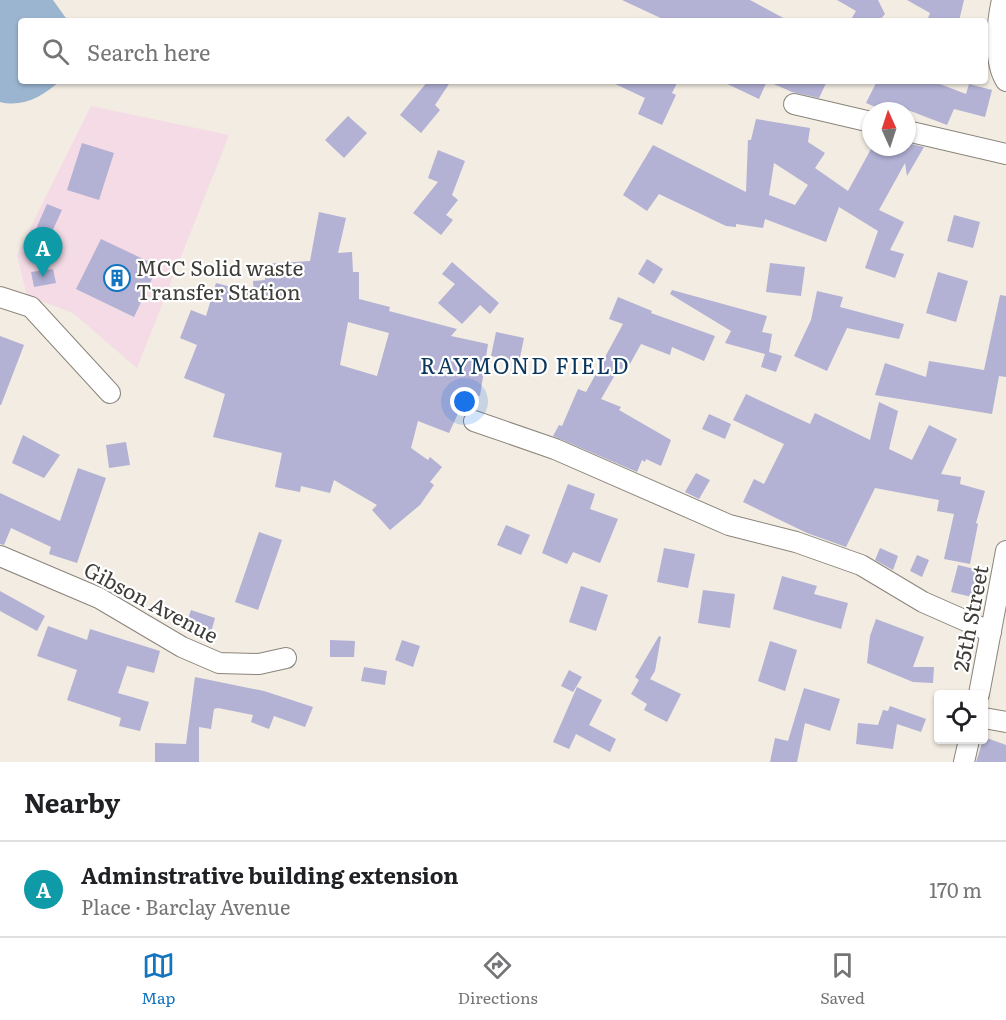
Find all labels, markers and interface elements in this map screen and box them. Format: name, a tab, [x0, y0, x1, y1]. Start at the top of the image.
search box	[18, 18, 988, 84]
icon: search	[39, 35, 72, 68]
text: Search here	[87, 35, 210, 68]
north arrow	[862, 102, 916, 156]
pin: A	[24, 228, 63, 277]
place label: MCC Solid waste Transfer Station	[136, 251, 303, 306]
building icon: MCC Solid waste Transfer Station	[102, 263, 132, 293]
district label: RAYMOND FIELD	[420, 348, 630, 381]
your location	[450, 387, 479, 416]
street label: Gibson Avenue	[79, 553, 225, 650]
street label: 25th Street	[943, 562, 995, 674]
map controls	[934, 690, 988, 744]
button: locate	[934, 690, 988, 744]
text: Nearby	[24, 782, 120, 821]
text: Adminstrative building extension	[81, 858, 459, 891]
text: A	[36, 874, 51, 904]
text: 170 m	[929, 874, 982, 904]
text: Place · Barclay Avenue	[81, 891, 290, 921]
tab: Map	[141, 949, 175, 1009]
tab: Directions	[458, 949, 538, 1009]
tab: Saved	[820, 949, 865, 1009]

